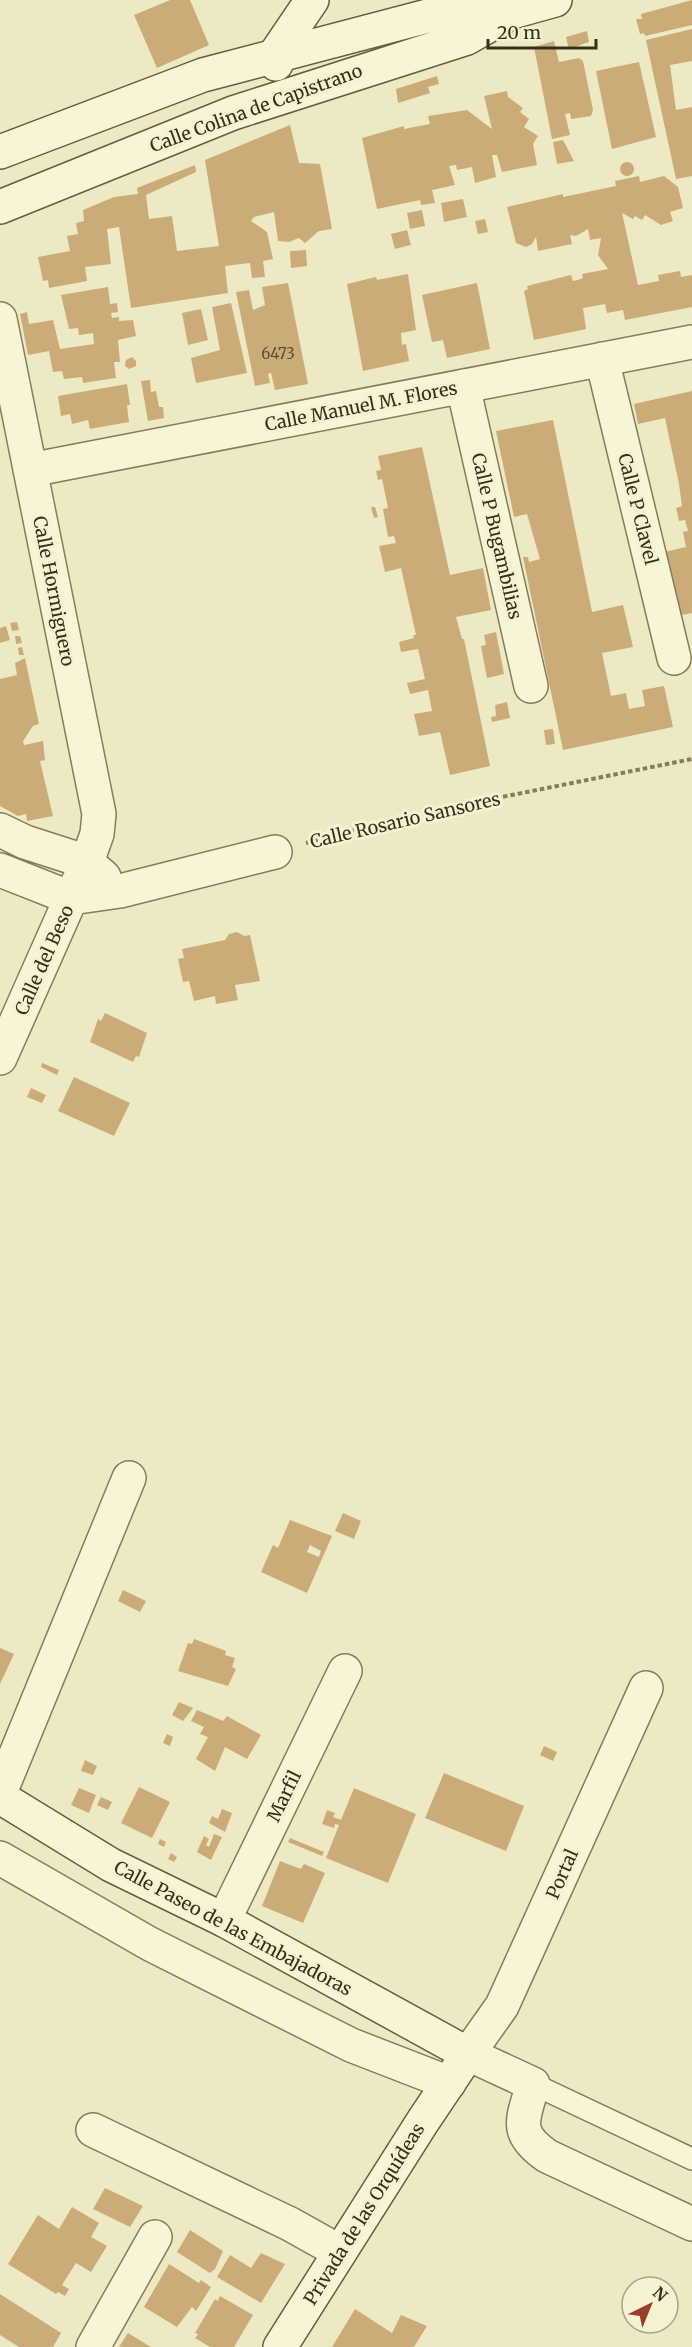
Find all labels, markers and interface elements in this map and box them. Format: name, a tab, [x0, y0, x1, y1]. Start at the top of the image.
scale bar	[488, 12, 596, 50]
text: 20 m	[497, 21, 541, 44]
street label: Calle Colina de Capistrano	[147, 59, 365, 157]
house number: 6473	[261, 344, 295, 363]
street label: Calle Manuel M. Flores	[263, 376, 459, 436]
street label: Calle P Bugambilias	[467, 451, 527, 622]
street label: Calle P Clavel	[613, 451, 663, 568]
street label: Calle Hormiguero	[28, 514, 80, 668]
street label: Calle Rosario Sansores	[308, 787, 503, 853]
street label: Calle del Beso	[9, 901, 79, 1019]
street label: Marfil	[262, 1766, 306, 1825]
street label: Portal	[541, 1845, 583, 1903]
street label: Calle Paseo de las Embajadoras	[110, 1855, 356, 2001]
street label: Privada de las Orquídeas	[299, 2119, 430, 2309]
north arrow	[620, 2275, 680, 2335]
text: N	[649, 2282, 672, 2306]

